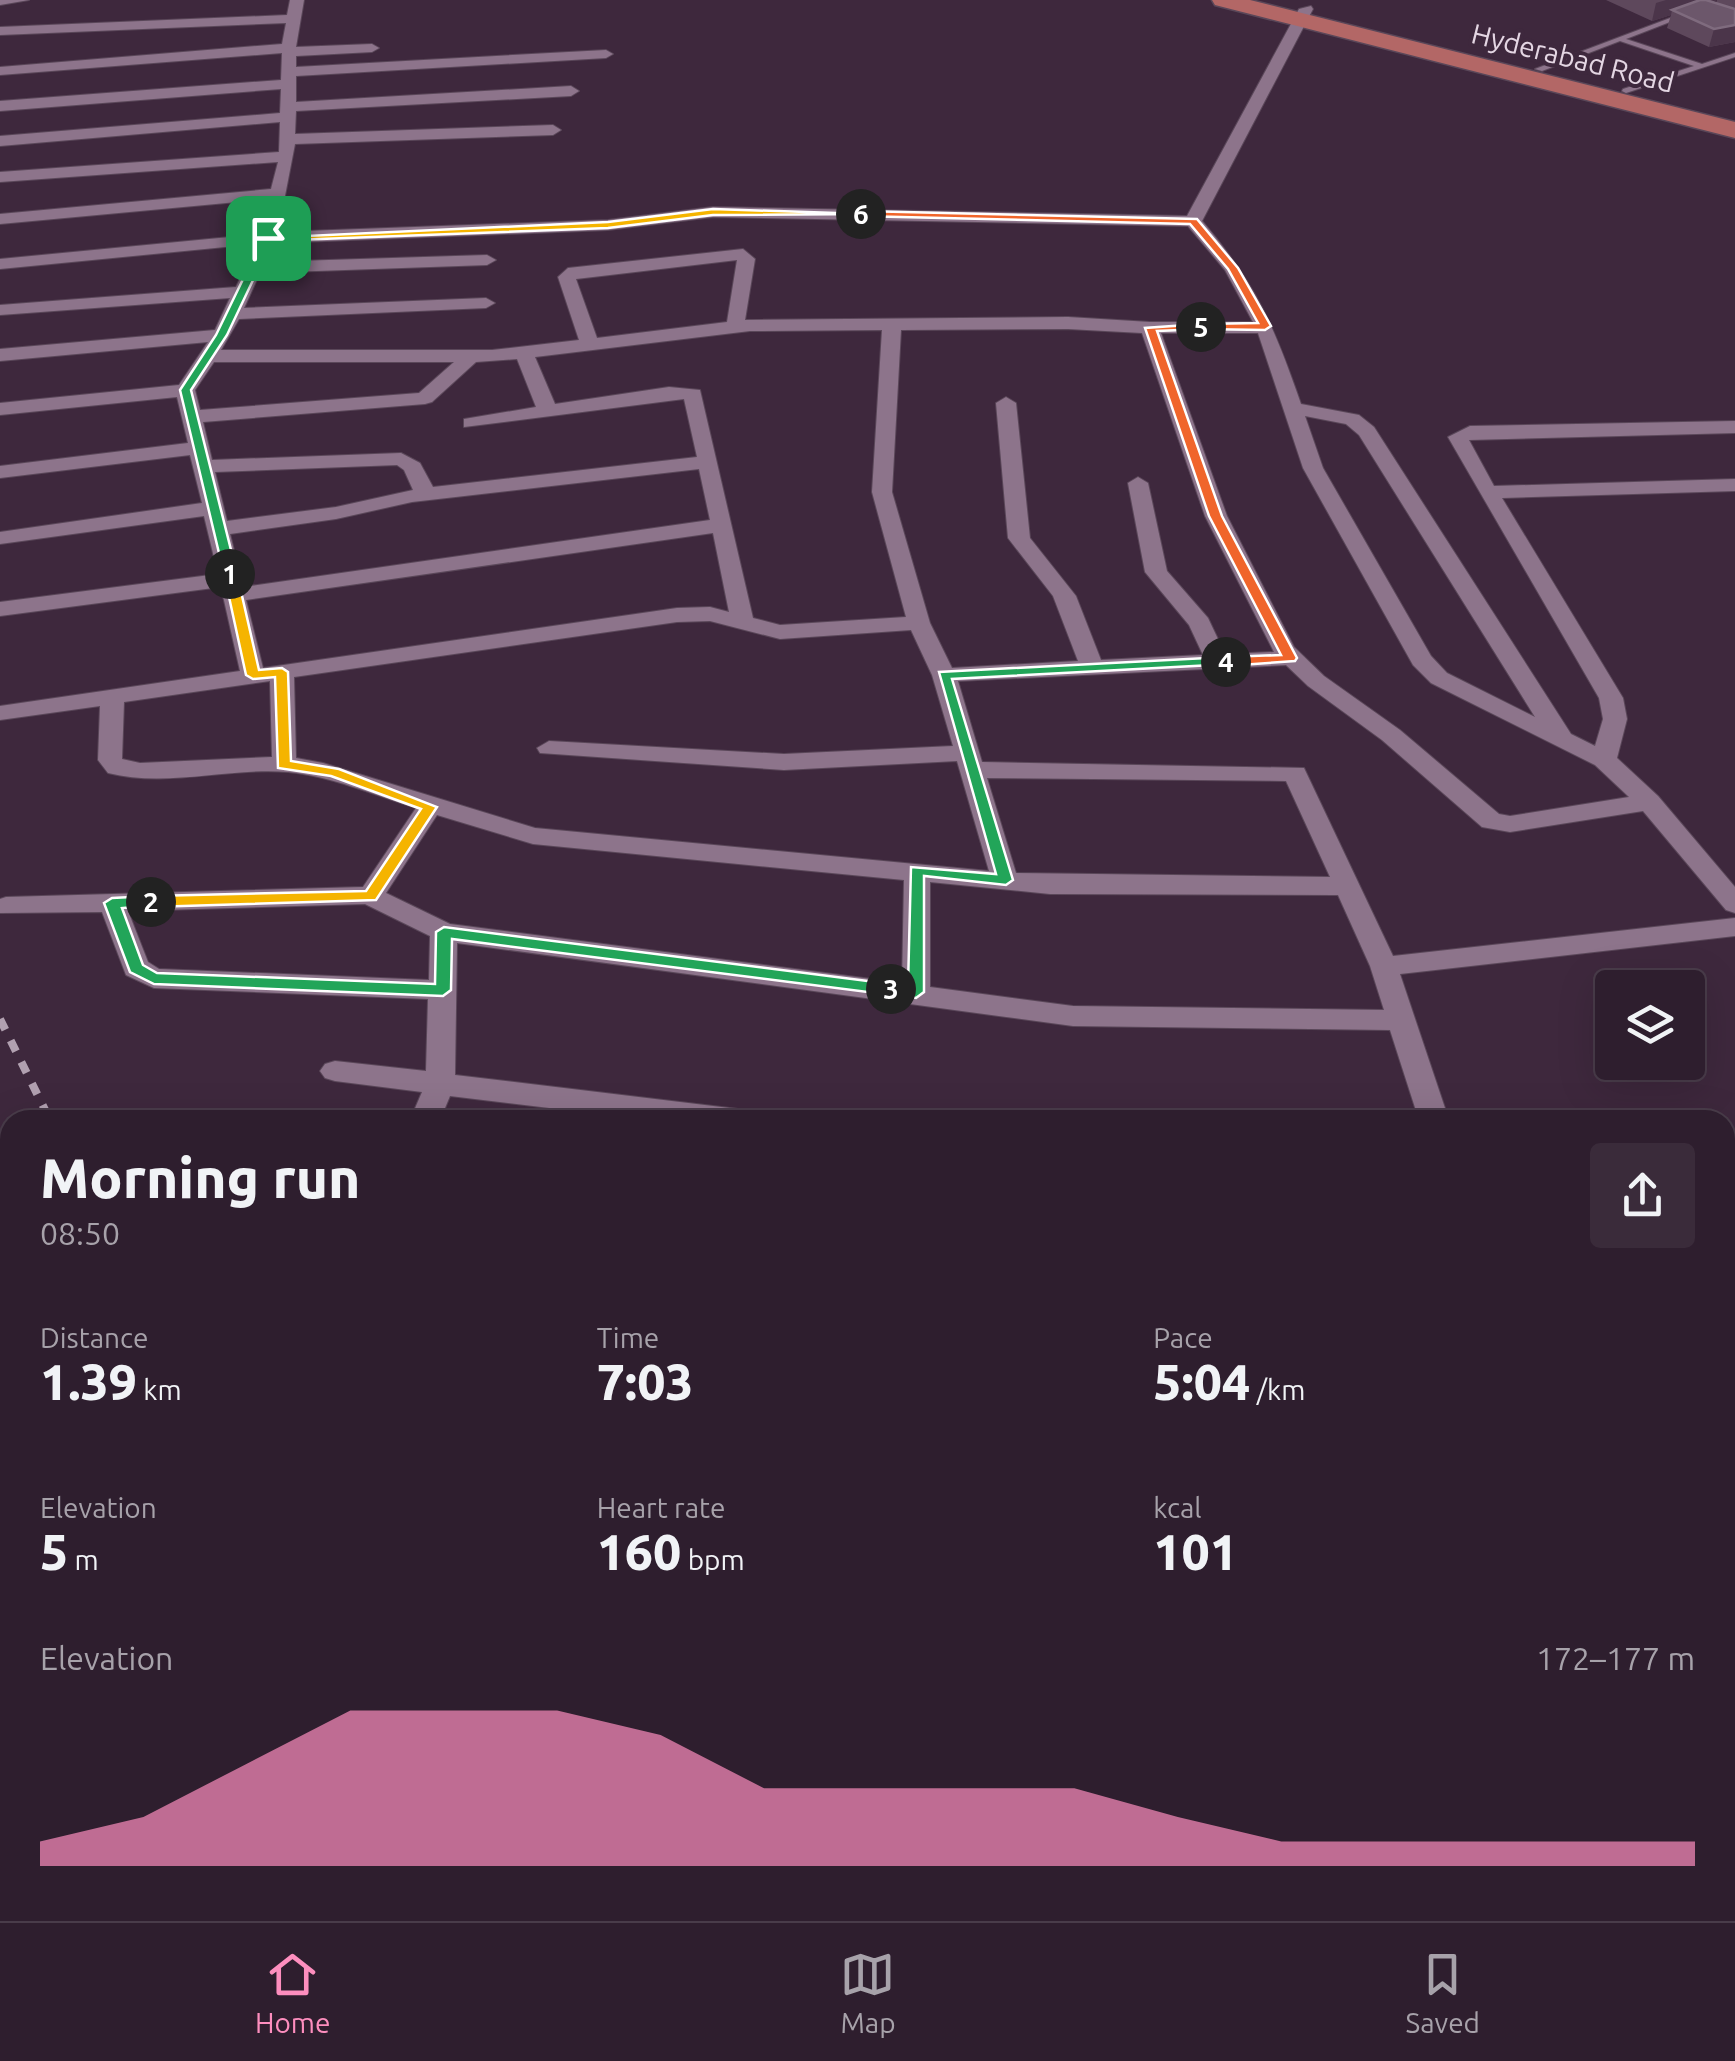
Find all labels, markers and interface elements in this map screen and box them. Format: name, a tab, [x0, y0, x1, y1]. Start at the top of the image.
street label: Hyderabad Road	[1469, 17, 1678, 98]
pin: 6	[836, 189, 886, 239]
pin	[226, 196, 311, 281]
text: 6	[853, 198, 869, 229]
icon: arrive	[241, 211, 296, 266]
pin: 5	[1176, 302, 1226, 352]
text: 5	[1193, 311, 1209, 342]
pin: 1	[205, 549, 255, 599]
text: 1	[222, 558, 238, 589]
pin: 4	[1201, 637, 1251, 687]
text: 4	[1218, 646, 1234, 677]
pin: 2	[126, 877, 176, 927]
text: 2	[143, 886, 159, 917]
pin: 3	[866, 964, 916, 1014]
map controls	[1595, 970, 1705, 1080]
button: layers	[1595, 970, 1705, 1080]
text: 3	[883, 973, 899, 1004]
button: share	[1590, 1143, 1695, 1248]
text: Morning run	[40, 1147, 361, 1208]
text: 08:50	[40, 1215, 120, 1251]
text: Distance	[40, 1322, 148, 1353]
text: Time	[597, 1322, 659, 1353]
text: Pace	[1153, 1322, 1213, 1353]
text: 1.39	[40, 1353, 137, 1409]
text: 7:03	[597, 1353, 694, 1409]
text: 5:04	[1153, 1353, 1250, 1409]
text: km	[137, 1374, 182, 1405]
text: /km	[1250, 1374, 1305, 1405]
text: Elevation	[40, 1492, 157, 1523]
text: Heart rate	[597, 1492, 725, 1523]
text: kcal	[1153, 1492, 1202, 1523]
text: 5	[40, 1523, 68, 1579]
text: 160	[597, 1523, 681, 1579]
text: 101	[1153, 1523, 1238, 1579]
text: m	[68, 1544, 99, 1575]
text: bpm	[681, 1544, 745, 1575]
text: Elevation	[40, 1640, 173, 1676]
text: 172–177 m	[1536, 1640, 1695, 1676]
tab: Home	[255, 1947, 331, 2038]
tab: Map	[840, 1947, 896, 2038]
tab: Saved	[1405, 1947, 1480, 2038]

